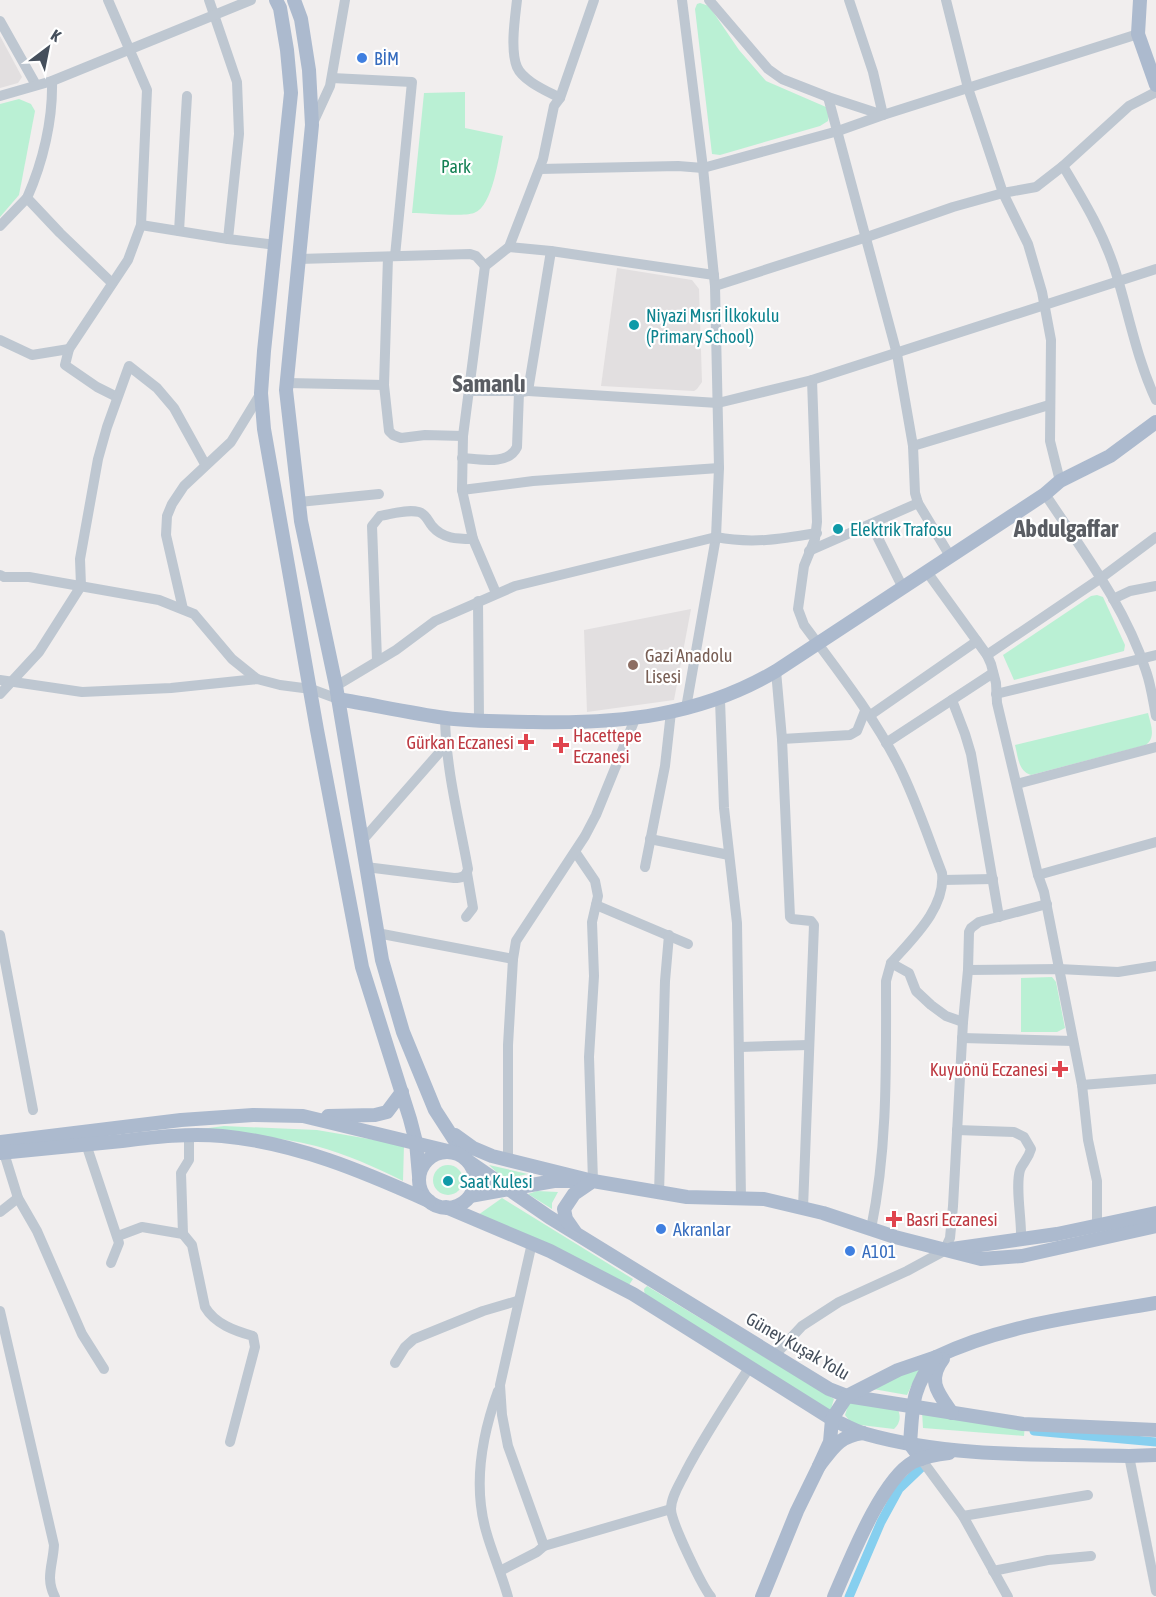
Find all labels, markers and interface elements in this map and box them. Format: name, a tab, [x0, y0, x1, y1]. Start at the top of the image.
north arrow	[18, 18, 78, 78]
text: K	[48, 26, 64, 45]
place label: BİM	[374, 48, 399, 69]
marker: BİM	[355, 51, 369, 65]
park label: Park	[441, 156, 471, 177]
place label: Niyazi Mısri İlkokulu (Primary School)	[646, 305, 779, 347]
marker: Niyazi Mısri İlkokulu (Primary School)	[627, 318, 641, 332]
district label: Samanlı	[452, 370, 526, 397]
district label: Abdulgaffar	[1013, 515, 1119, 542]
place label: Elektrik Trafosu	[850, 519, 952, 540]
marker: Elektrik Trafosu	[831, 522, 845, 536]
place label: Gazi Anadolu Lisesi	[645, 645, 732, 687]
marker: Gazi Anadolu Lisesi	[626, 658, 640, 672]
place label: Hacettepe Eczanesi	[573, 725, 642, 767]
place label: Gürkan Eczanesi	[406, 732, 514, 753]
marker: Gürkan Eczanesi	[519, 735, 533, 749]
marker: Hacettepe Eczanesi	[554, 738, 568, 752]
place label: Kuyuönü Eczanesi	[930, 1059, 1048, 1080]
marker: Kuyuönü Eczanesi	[1053, 1062, 1067, 1076]
place label: Saat Kulesi	[460, 1171, 533, 1192]
marker: Saat Kulesi	[441, 1174, 455, 1188]
place label: Basri Eczanesi	[906, 1209, 998, 1230]
marker: Basri Eczanesi	[887, 1212, 901, 1226]
place label: Akranlar	[673, 1219, 731, 1240]
marker: Akranlar	[654, 1222, 668, 1236]
place label: A101	[862, 1241, 896, 1262]
marker: A101	[843, 1244, 857, 1258]
street label: Güney Kuşak Yolu	[742, 1308, 854, 1384]

